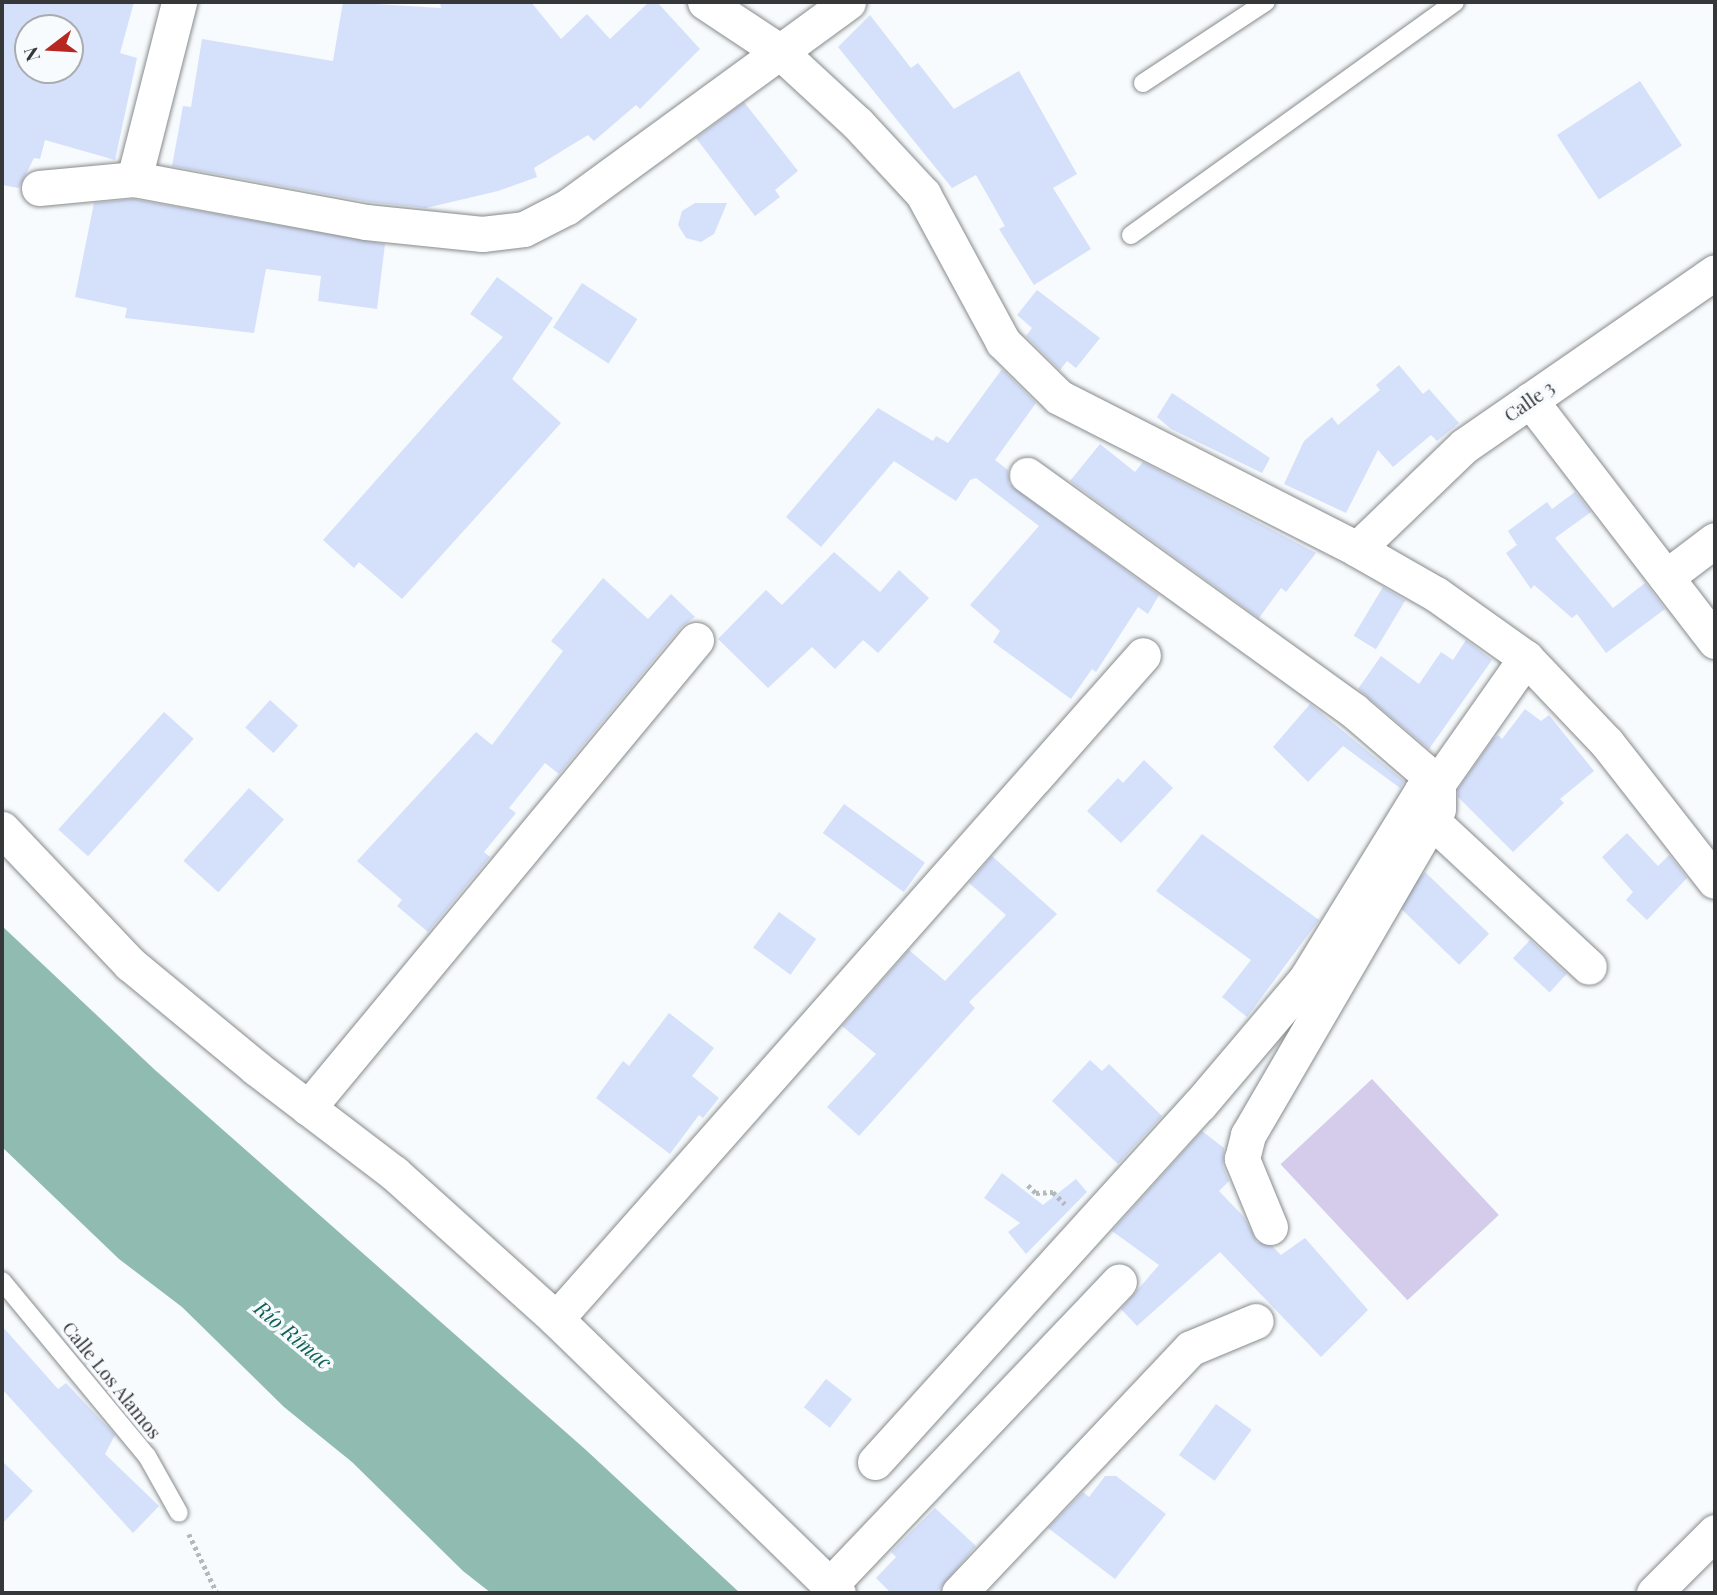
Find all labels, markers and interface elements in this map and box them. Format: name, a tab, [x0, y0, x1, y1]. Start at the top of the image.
north arrow	[14, 14, 84, 84]
text: N	[16, 44, 45, 65]
street label: Calle 3	[1499, 376, 1559, 426]
water label: Río Rímac	[250, 1294, 338, 1374]
street label: Calle Los Alamos	[58, 1316, 166, 1444]

